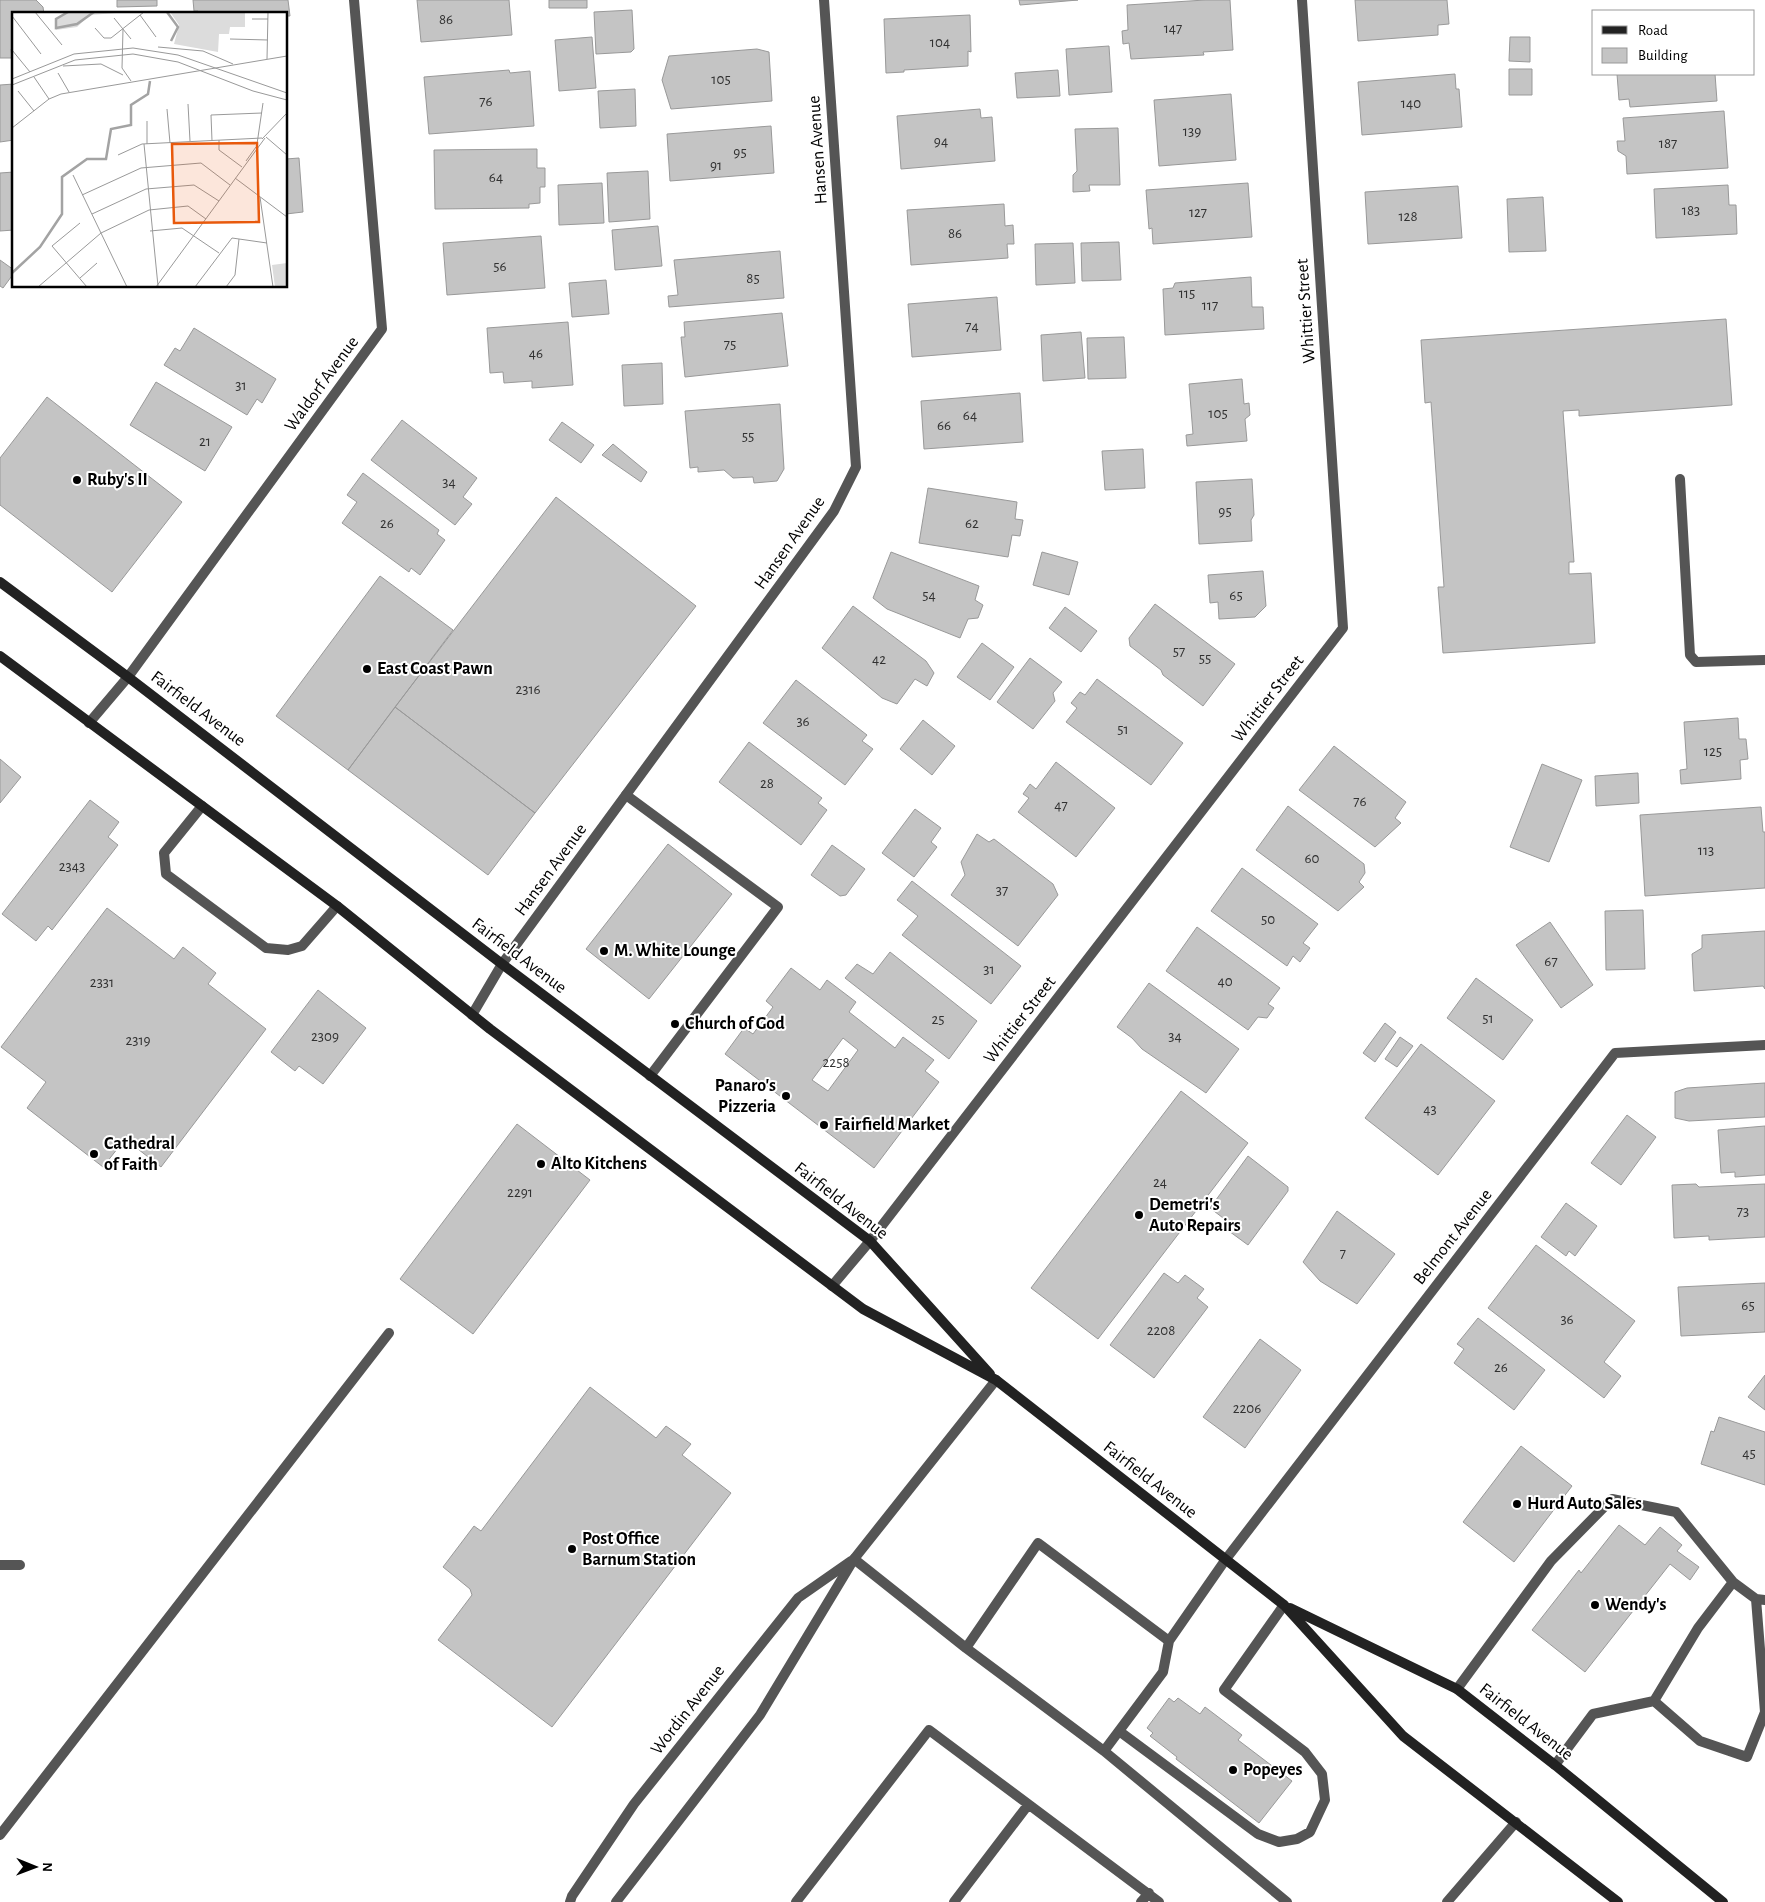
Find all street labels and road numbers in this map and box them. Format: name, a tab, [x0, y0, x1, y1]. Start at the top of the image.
street label: Hansen Avenue	[805, 95, 831, 205]
street label: Whittier Street	[1293, 258, 1319, 364]
street label: Waldorf Avenue	[282, 333, 362, 435]
street label: Hansen Avenue	[751, 493, 829, 593]
street label: Whittier Street	[1229, 652, 1308, 746]
street label: Fairfield Avenue	[147, 668, 249, 750]
street label: Hansen Avenue	[512, 821, 590, 919]
street label: Fairfield Avenue	[468, 915, 570, 997]
street label: Whittier Street	[981, 973, 1060, 1067]
street label: Fairfield Avenue	[791, 1159, 891, 1243]
street label: Belmont Avenue	[1410, 1186, 1496, 1288]
street label: Fairfield Avenue	[1100, 1438, 1200, 1522]
street label: Wordin Avenue	[648, 1662, 728, 1758]
street label: Fairfield Avenue	[1476, 1680, 1576, 1764]

